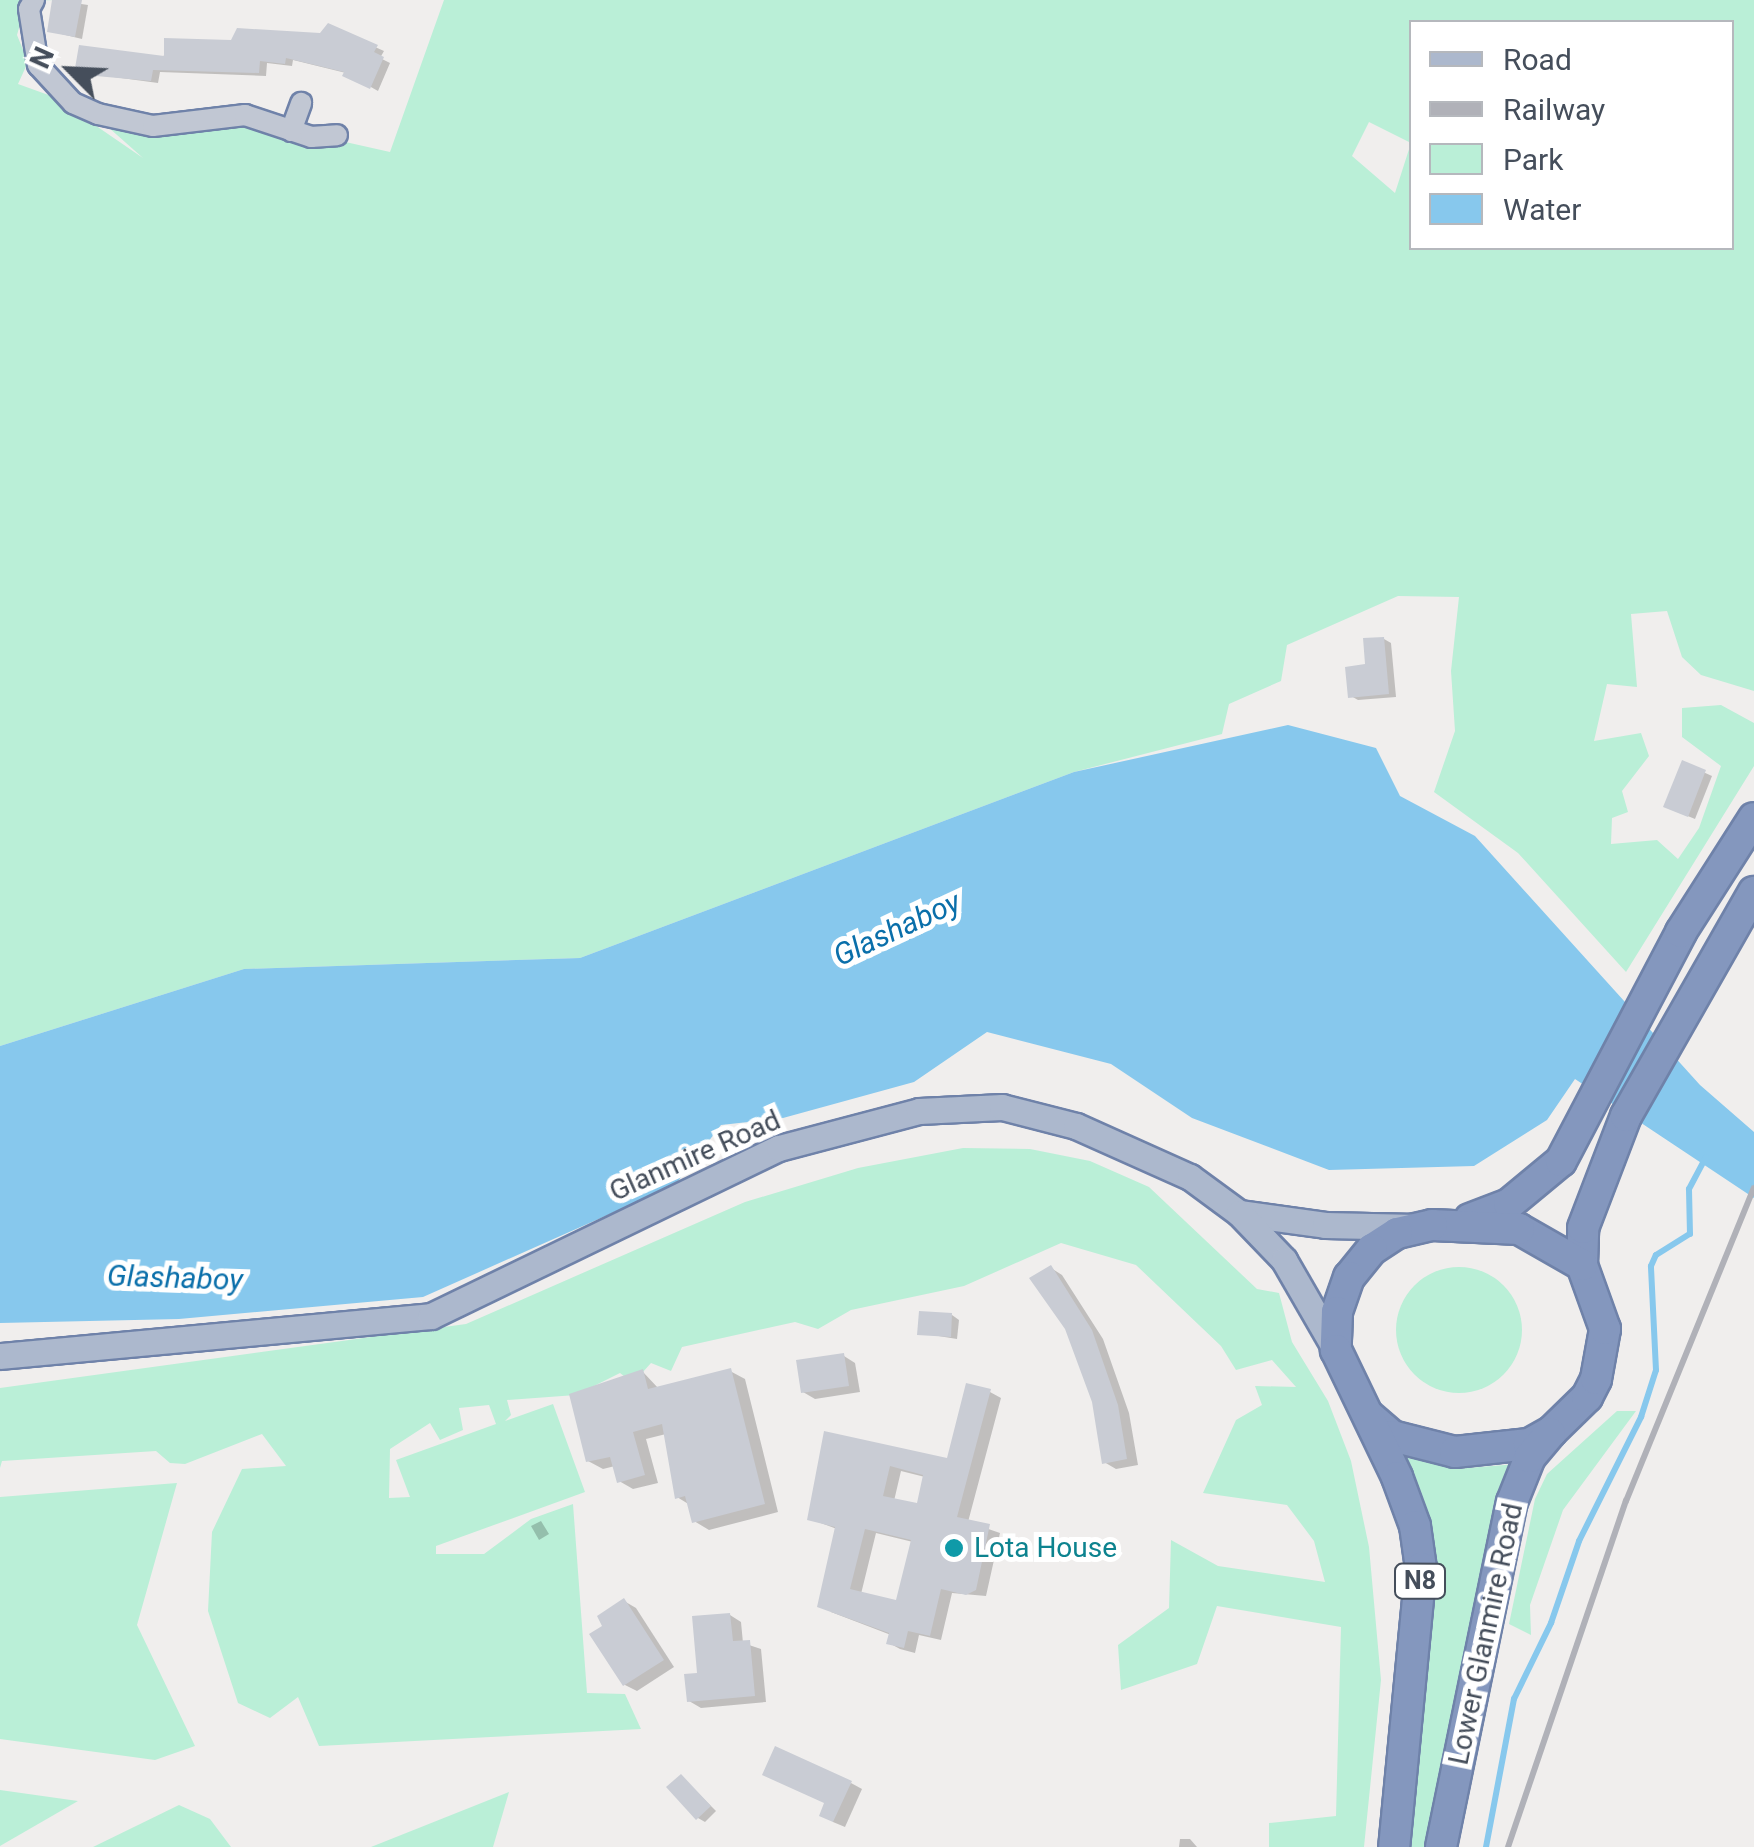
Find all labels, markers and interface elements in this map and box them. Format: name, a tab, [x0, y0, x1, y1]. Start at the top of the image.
north arrow	[20, 20, 120, 120]
legend	[1409, 20, 1734, 250]
text: N	[23, 42, 61, 73]
text: Road	[1503, 42, 1572, 77]
text: Railway	[1503, 92, 1605, 127]
text: Park	[1503, 142, 1563, 177]
text: Water	[1503, 192, 1581, 227]
water label: Glashaboy	[828, 884, 966, 974]
street label: Glanmire Road	[604, 1103, 786, 1209]
water label: Glashaboy	[106, 1258, 244, 1298]
street label: Lower Glanmire Road	[1442, 1500, 1530, 1768]
place label: Lota House	[974, 1531, 1117, 1565]
marker: Lota House	[943, 1537, 965, 1559]
road number: N8	[1392, 1561, 1448, 1601]

